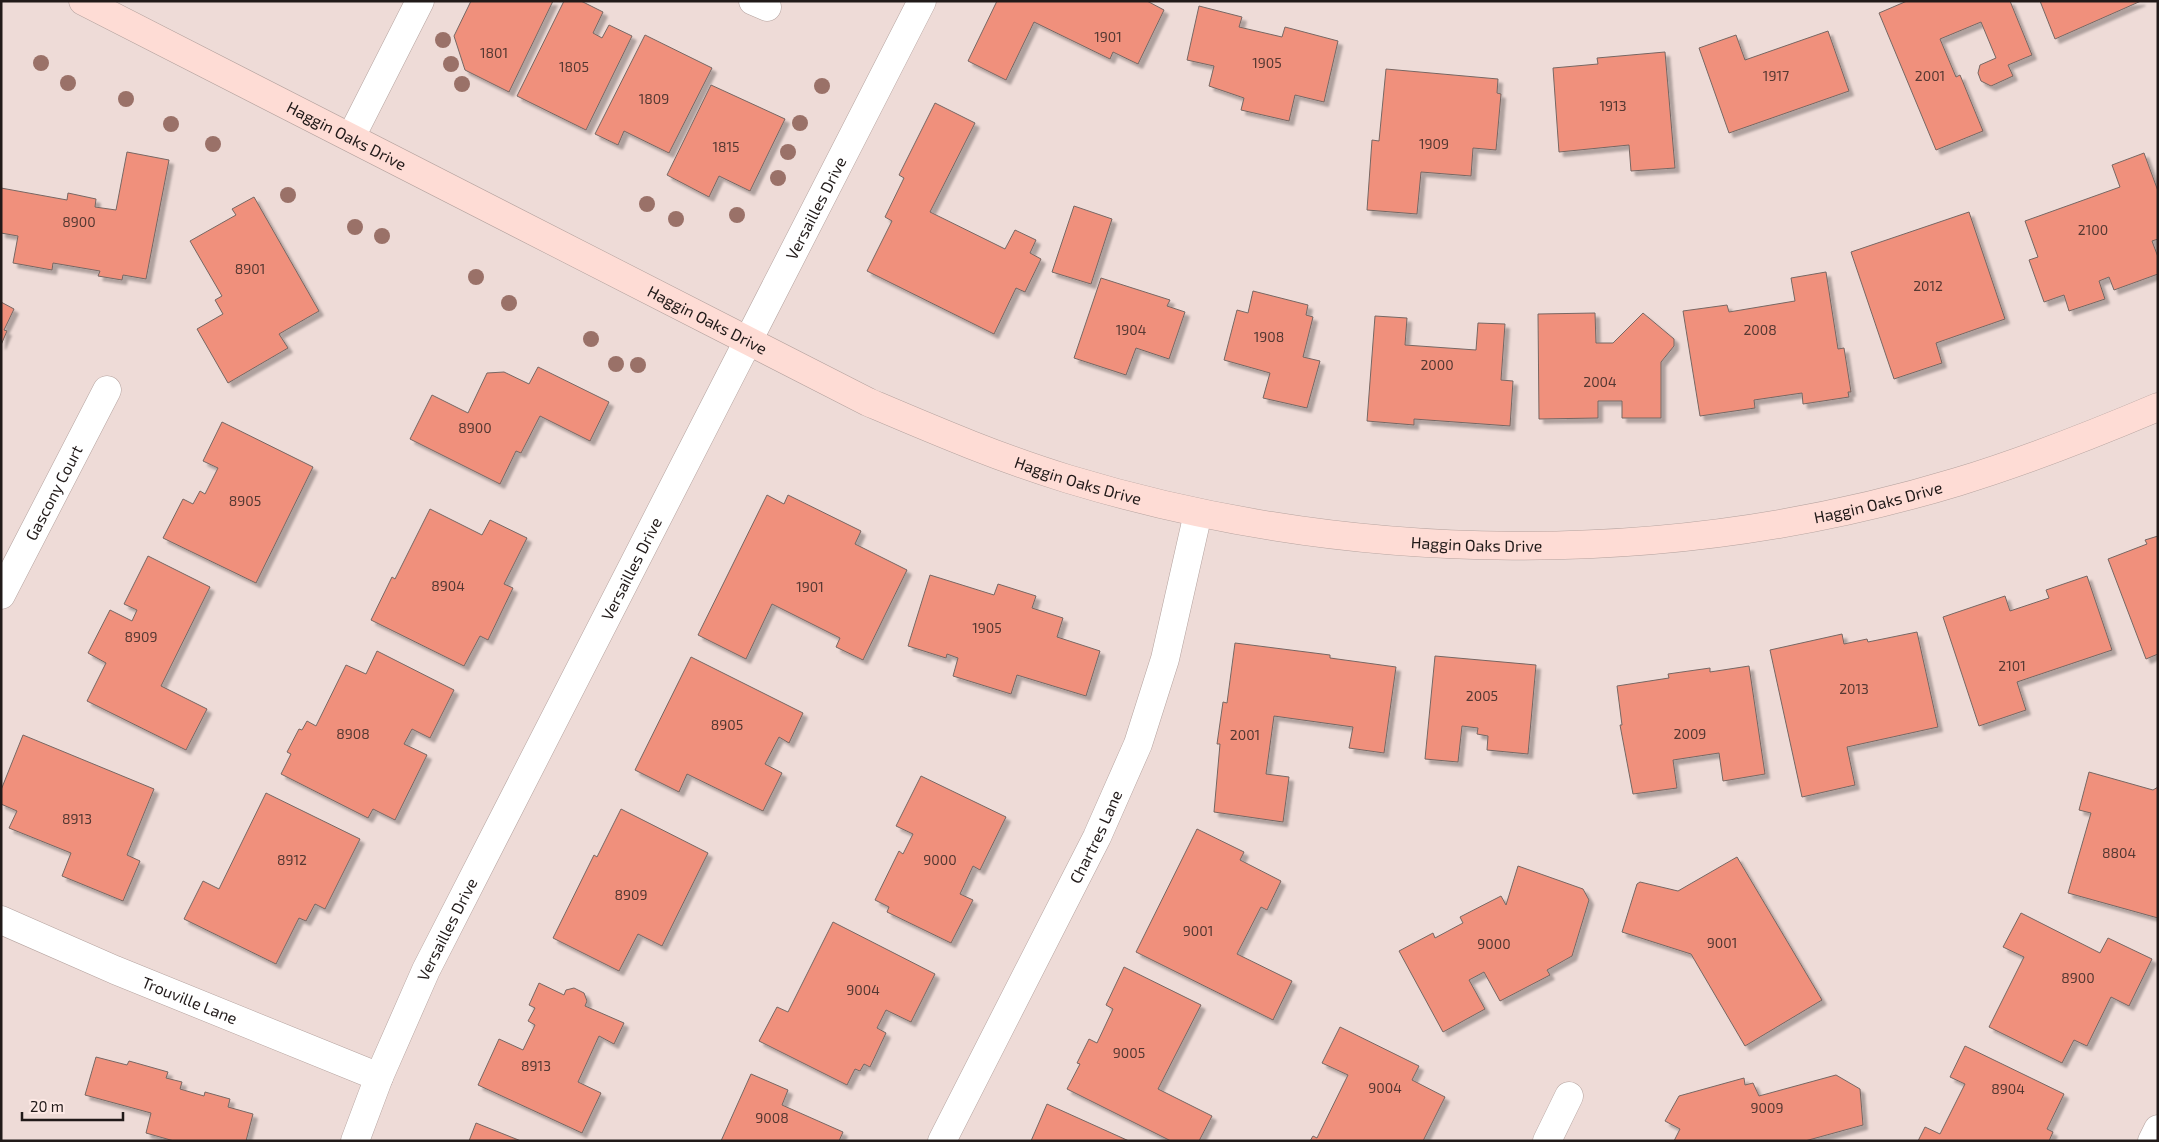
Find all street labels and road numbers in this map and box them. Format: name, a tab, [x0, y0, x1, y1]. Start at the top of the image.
street label: Haggin Oaks Drive	[284, 97, 410, 174]
street label: Versailles Drive	[781, 153, 850, 263]
street label: Haggin Oaks Drive	[645, 281, 770, 358]
street label: Gascony Court	[21, 442, 86, 543]
street label: Haggin Oaks Drive	[1012, 452, 1144, 508]
street label: Haggin Oaks Drive	[1812, 477, 1944, 526]
street label: Versailles Drive	[597, 514, 665, 623]
street label: Haggin Oaks Drive	[1410, 532, 1542, 555]
street label: Chartres Lane	[1065, 787, 1126, 886]
street label: Versailles Drive	[413, 874, 481, 983]
street label: Trouville Lane	[139, 972, 240, 1028]

